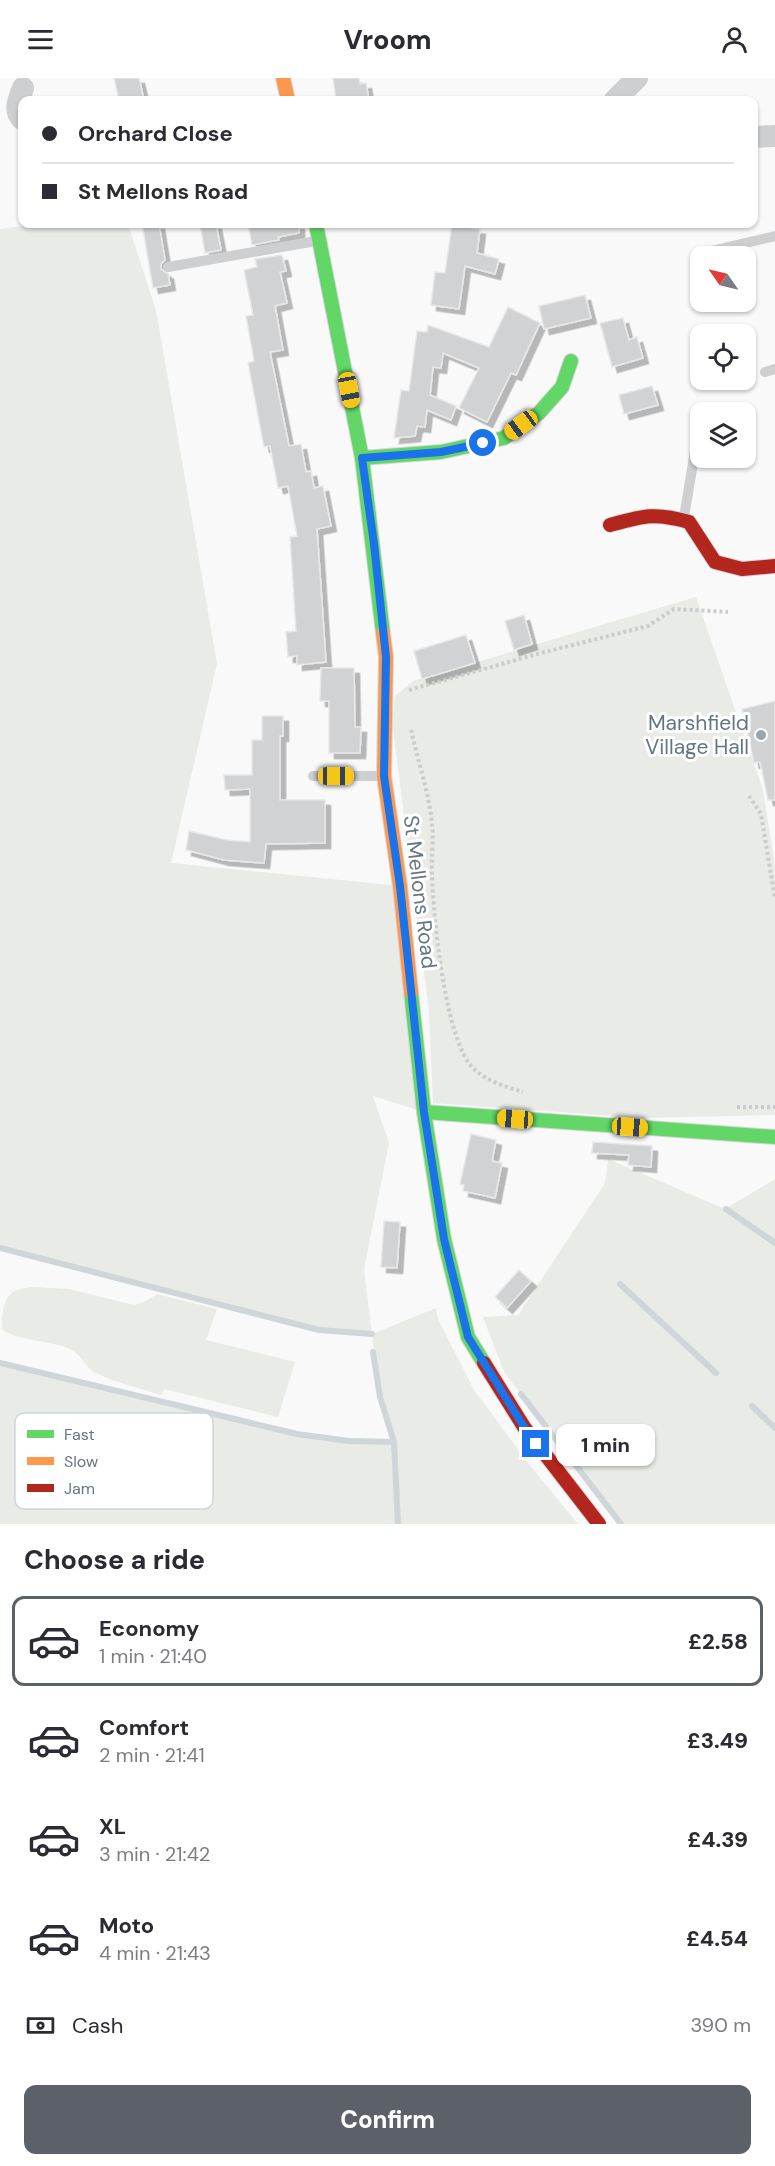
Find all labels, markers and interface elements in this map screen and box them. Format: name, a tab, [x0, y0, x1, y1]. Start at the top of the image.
text: Vroom	[343, 22, 432, 57]
icon: menu	[24, 23, 57, 56]
icon: person	[718, 23, 751, 56]
text: Orchard Close	[78, 119, 233, 148]
text: St Mellons Road	[78, 177, 248, 206]
north arrow	[690, 246, 756, 312]
map controls	[690, 246, 756, 468]
button: locate	[690, 324, 756, 390]
car	[337, 371, 361, 409]
button: layers	[690, 402, 756, 468]
car	[501, 407, 541, 443]
route start	[469, 429, 496, 456]
place label: Marshfield Village Hall	[645, 709, 749, 761]
marker: Marshfield Village Hall	[754, 728, 768, 742]
car	[318, 767, 354, 785]
street label: St Mellons Road	[397, 814, 443, 970]
car	[496, 1109, 534, 1129]
car	[611, 1117, 649, 1137]
legend	[15, 1413, 213, 1509]
callout: 1 min	[557, 1423, 656, 1465]
text: Fast	[64, 1424, 95, 1445]
route end	[522, 1430, 549, 1457]
text: 1 min	[581, 1432, 630, 1458]
text: Slow	[64, 1451, 98, 1472]
text: Jam	[64, 1478, 95, 1499]
text: Choose a ride	[24, 1542, 205, 1577]
icon: car	[27, 1614, 81, 1668]
text: Economy	[99, 1614, 199, 1643]
text: £2.58	[688, 1627, 748, 1656]
text: 1 min · 21:40	[99, 1643, 207, 1669]
icon: car	[27, 1713, 81, 1767]
text: Comfort	[99, 1713, 189, 1742]
text: £3.49	[687, 1726, 748, 1755]
text: 2 min · 21:41	[99, 1742, 205, 1768]
icon: car	[27, 1812, 81, 1866]
text: XL	[99, 1812, 126, 1841]
text: £4.39	[687, 1825, 748, 1854]
text: 3 min · 21:42	[99, 1841, 210, 1867]
icon: car	[27, 1911, 81, 1965]
text: Moto	[99, 1911, 154, 1940]
text: £4.54	[686, 1924, 748, 1953]
text: 4 min · 21:43	[99, 1940, 211, 1966]
icon: cash	[24, 2009, 57, 2042]
text: Cash	[72, 2011, 123, 2040]
text: 390 m	[690, 2012, 751, 2038]
button: Confirm	[24, 2085, 751, 2154]

